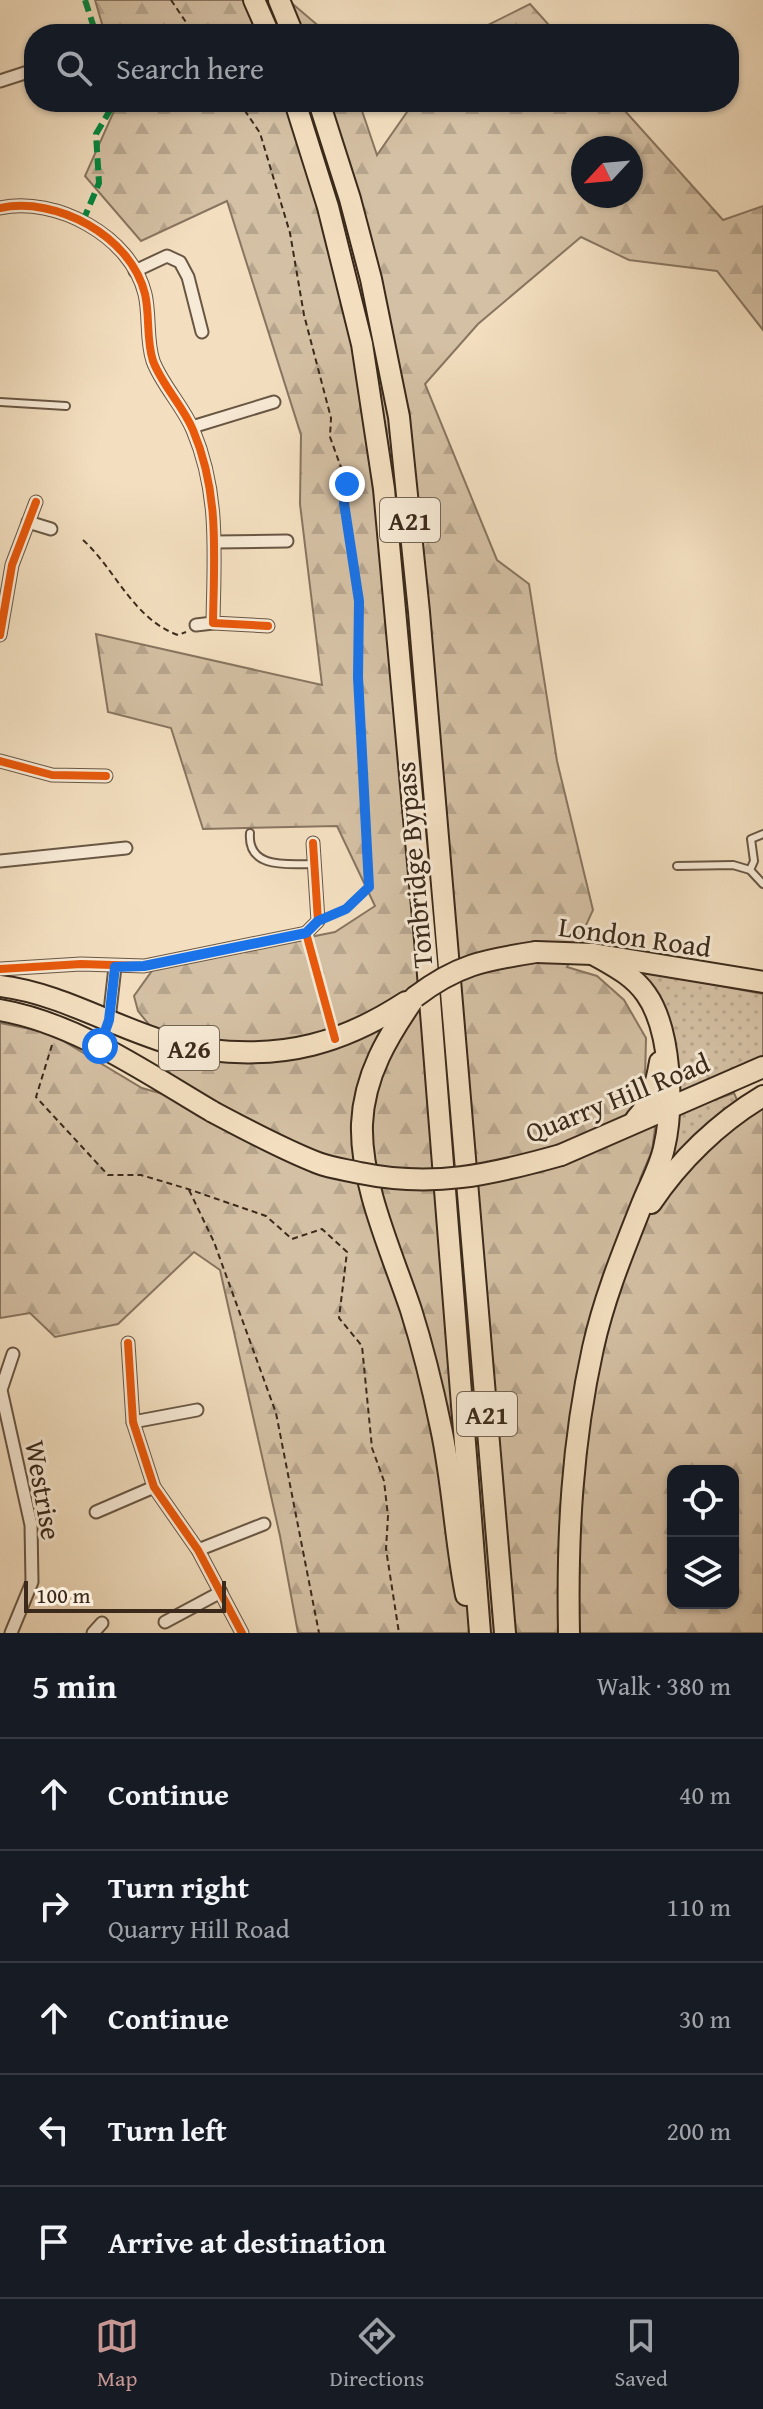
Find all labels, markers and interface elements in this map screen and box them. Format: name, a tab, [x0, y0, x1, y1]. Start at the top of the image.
search box	[24, 24, 739, 112]
icon: search	[52, 46, 96, 90]
text: Search here	[116, 46, 264, 90]
north arrow	[571, 136, 643, 208]
route end	[329, 466, 365, 502]
road number: A21	[380, 498, 440, 542]
street label: Tonbridge Bypass	[384, 760, 442, 970]
street label: London Road	[556, 905, 714, 967]
road number: A26	[159, 1026, 219, 1070]
route start	[82, 1028, 118, 1064]
street label: Quarry Hill Road	[519, 1041, 715, 1153]
road number: A21	[457, 1392, 517, 1436]
street label: Westrise	[15, 1437, 73, 1543]
map controls	[667, 1465, 739, 1609]
button: locate	[667, 1465, 739, 1537]
button: layers	[667, 1537, 739, 1609]
scale bar	[24, 1577, 226, 1613]
text: 100 m	[36, 1579, 91, 1611]
text: 5 min	[32, 1661, 117, 1710]
text: Walk · 380 m	[597, 1666, 731, 1705]
icon: ahead	[32, 1772, 76, 1816]
text: Continue	[108, 1772, 229, 1816]
text: 40 m	[679, 1775, 731, 1814]
text: Turn right	[108, 1865, 249, 1909]
icon: right	[32, 1884, 76, 1928]
text: 110 m	[666, 1887, 731, 1926]
text: Quarry Hill Road	[108, 1909, 290, 1948]
icon: ahead	[32, 1996, 76, 2040]
text: Continue	[108, 1996, 229, 2040]
text: 30 m	[679, 1999, 731, 2038]
icon: left	[32, 2108, 76, 2152]
text: Turn left	[108, 2108, 227, 2152]
text: 200 m	[666, 2111, 731, 2150]
icon: arrive	[32, 2220, 76, 2264]
text: Arrive at destination	[108, 2220, 386, 2264]
tab: Map	[95, 2314, 139, 2394]
tab: Directions	[330, 2314, 424, 2394]
tab: Saved	[615, 2314, 668, 2394]

